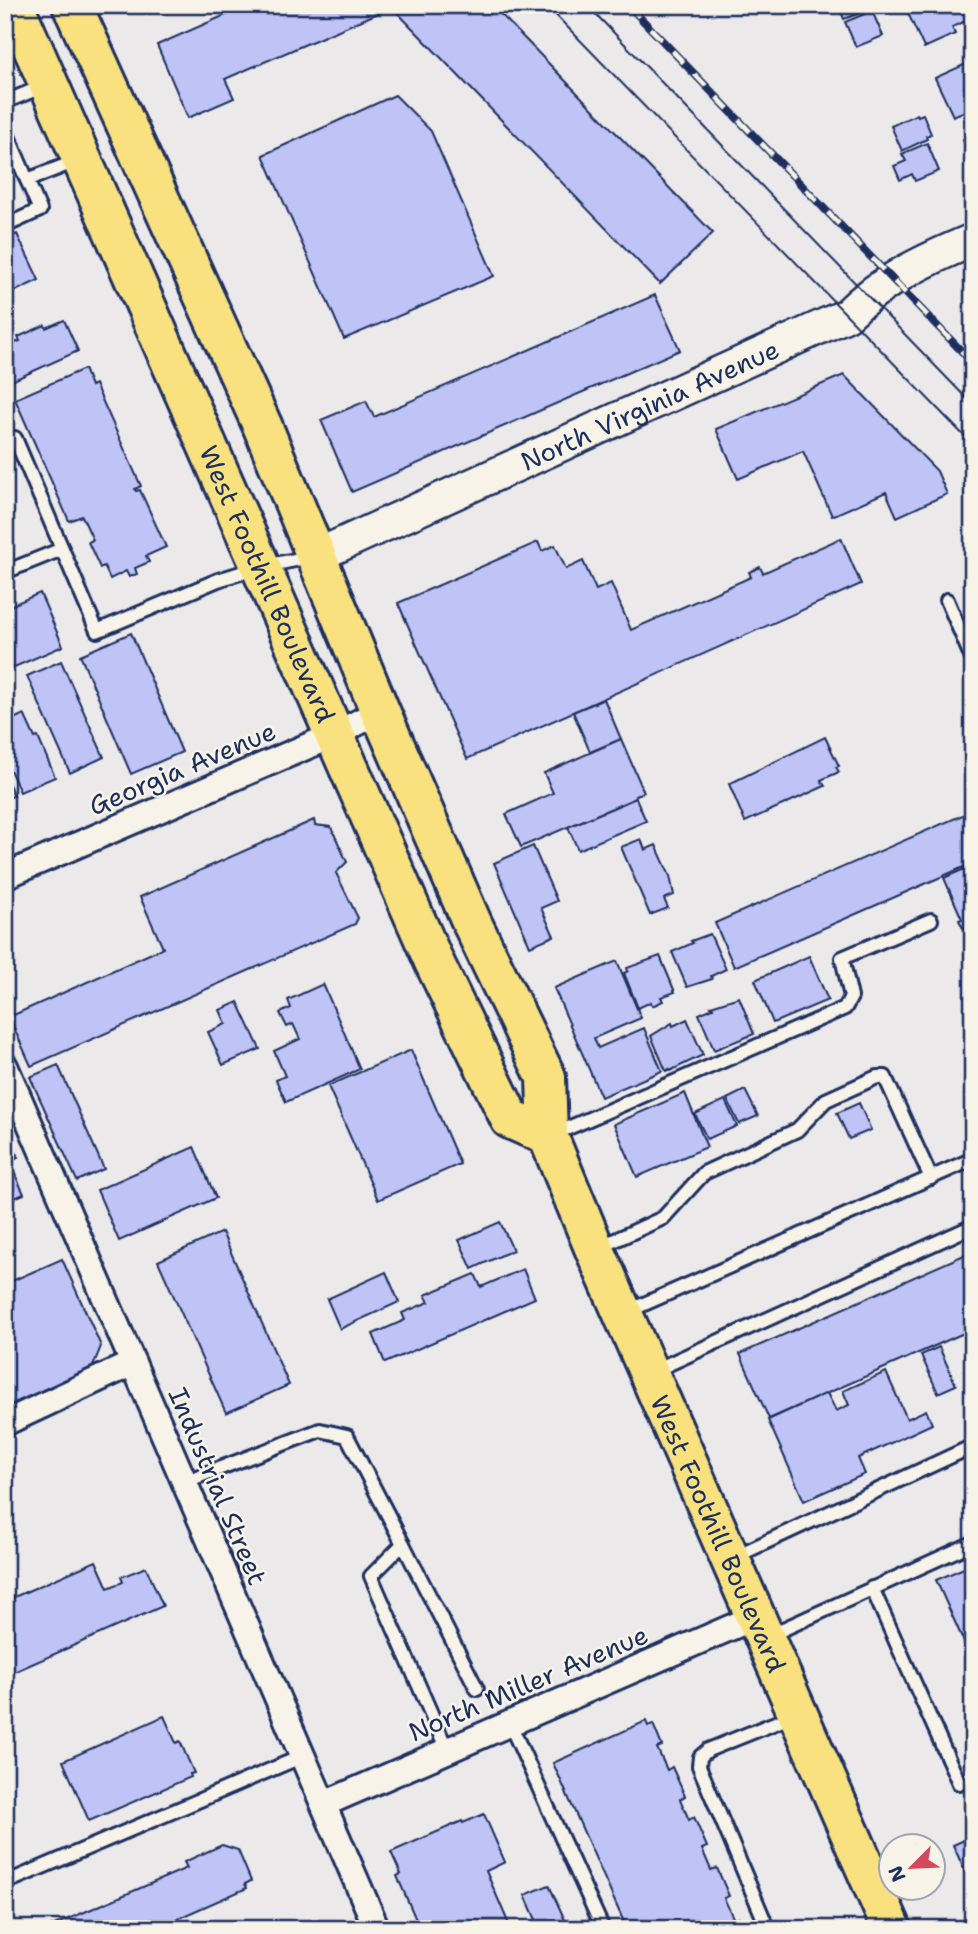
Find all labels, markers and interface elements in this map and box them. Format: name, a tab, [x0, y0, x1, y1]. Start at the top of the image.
street label: North Virginia Avenue	[515, 331, 784, 478]
street label: West Foothill Boulevard	[192, 440, 344, 728]
street label: Georgia Avenue	[83, 713, 281, 823]
street label: Industrial Street	[161, 1382, 275, 1590]
street label: West Foothill Boulevard	[643, 1389, 795, 1678]
street label: North Miller Avenue	[403, 1617, 653, 1749]
north arrow	[876, 1832, 946, 1902]
text: N	[882, 1862, 911, 1886]

